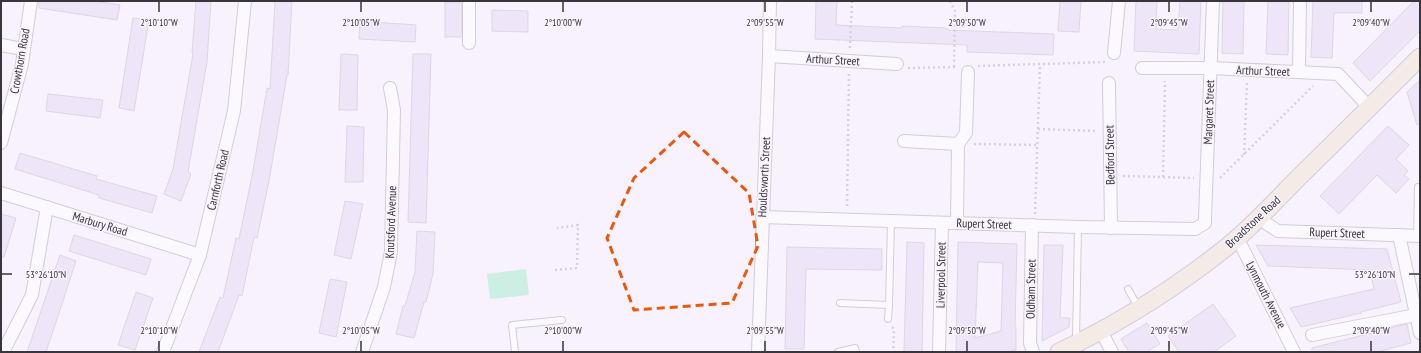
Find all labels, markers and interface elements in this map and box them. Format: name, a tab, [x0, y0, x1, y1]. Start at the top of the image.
text: 2°10'10"W	[140, 16, 178, 29]
text: 2°10'05"W	[342, 16, 380, 29]
text: 2°10'00"W	[544, 16, 582, 29]
text: 2°09'55"W	[746, 16, 784, 29]
text: 2°09'50"W	[948, 16, 986, 29]
text: 2°09'45"W	[1150, 16, 1188, 29]
text: 2°09'40"W	[1352, 16, 1390, 29]
street label: Crowthorn Road	[6, 27, 33, 95]
street label: Arthur Street	[806, 51, 861, 68]
street label: Arthur Street	[1236, 62, 1291, 79]
street label: Margaret Street	[1200, 79, 1217, 145]
street label: Bedford Street	[1101, 124, 1118, 185]
street label: Houldsworth Street	[754, 136, 773, 218]
street label: Carnforth Road	[203, 148, 232, 212]
street label: Knutsford Avenue	[382, 185, 399, 259]
street label: Broadstone Road	[1222, 192, 1283, 251]
street label: Marbury Road	[71, 208, 129, 239]
street label: Rupert Street	[956, 215, 1013, 232]
street label: Rupert Street	[1309, 224, 1366, 241]
street label: Liverpool Street	[932, 241, 949, 308]
street label: Oldham Street	[1022, 258, 1039, 319]
street label: Lynmouth Avenue	[1243, 259, 1290, 331]
text: 53°26'10"N	[26, 268, 66, 281]
text: 53°26'10"N	[1355, 268, 1395, 281]
text: 2°10'10"W	[140, 324, 178, 337]
text: 2°10'05"W	[342, 324, 380, 337]
text: 2°10'00"W	[544, 324, 582, 337]
text: 2°09'55"W	[746, 324, 784, 337]
text: 2°09'50"W	[948, 324, 986, 337]
text: 2°09'45"W	[1150, 324, 1188, 337]
text: 2°09'40"W	[1352, 324, 1390, 337]

